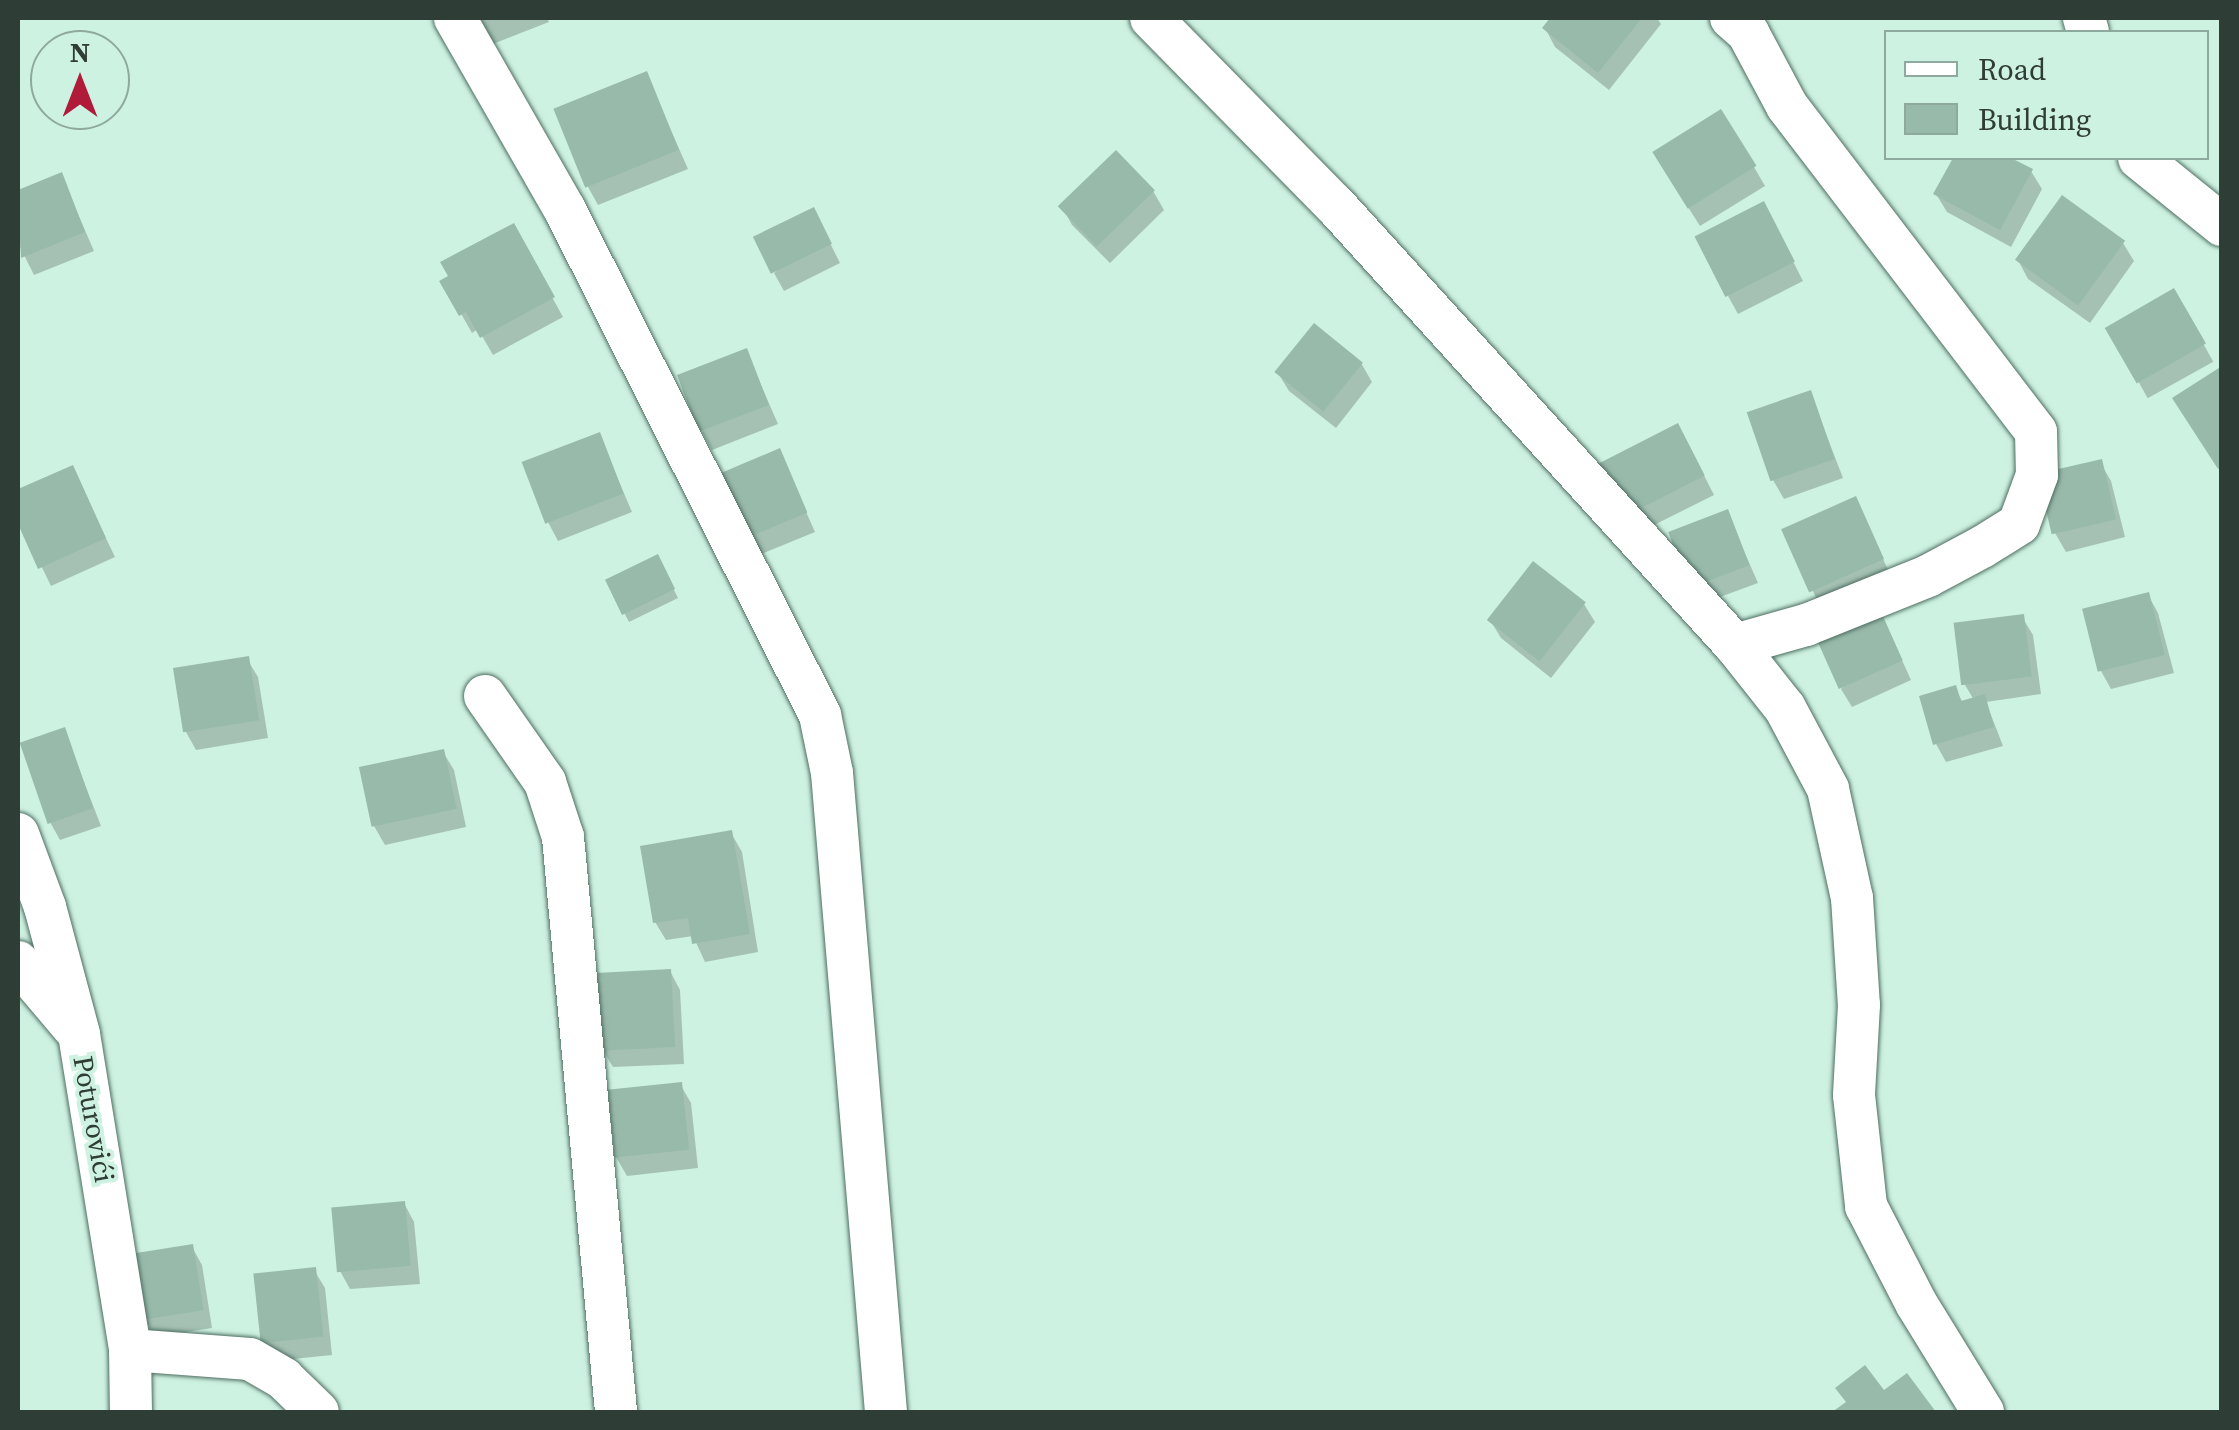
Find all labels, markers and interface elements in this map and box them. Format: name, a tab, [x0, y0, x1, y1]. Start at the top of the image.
north arrow	[30, 30, 130, 130]
legend	[1884, 30, 2209, 160]
text: N	[70, 33, 90, 71]
text: Road	[1978, 49, 2046, 90]
text: Building	[1978, 99, 2091, 140]
street label: Poturovići	[66, 1053, 122, 1185]

